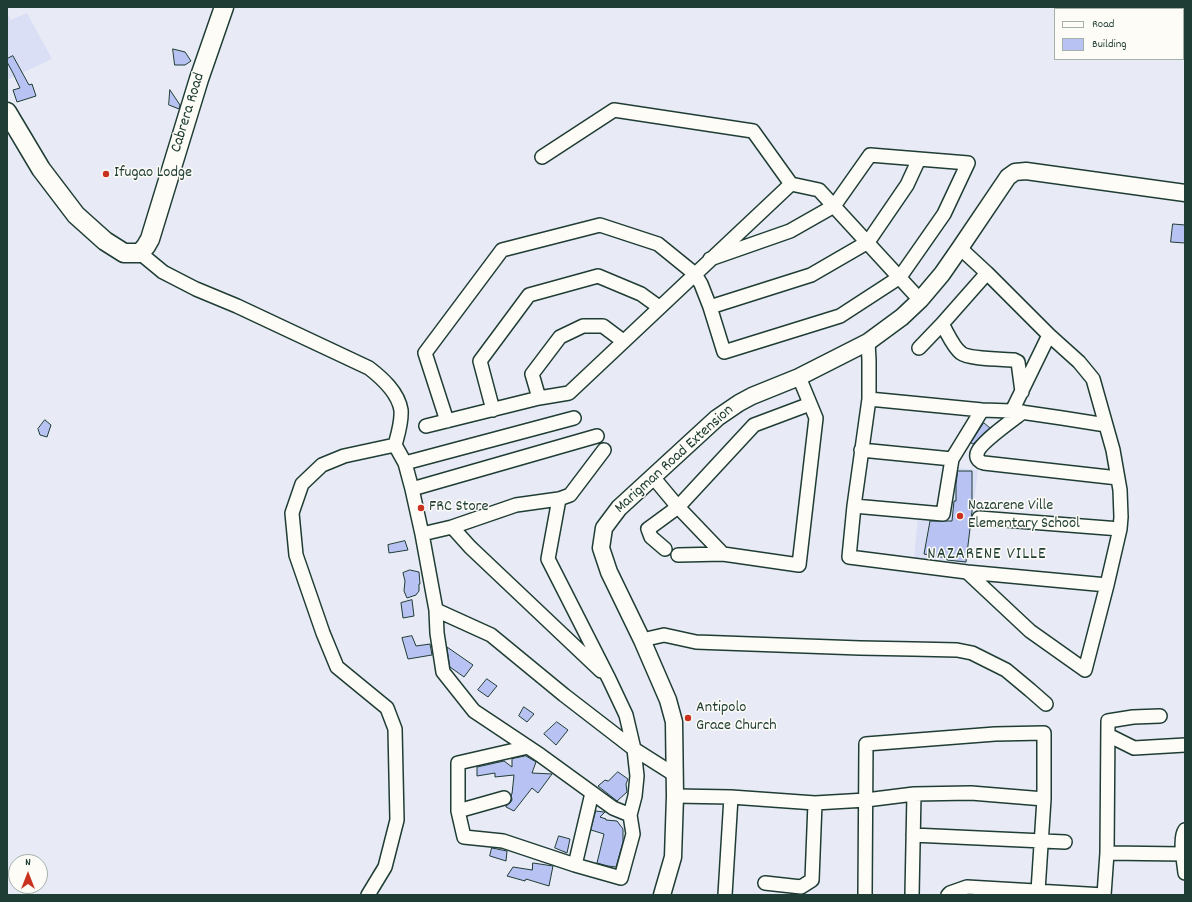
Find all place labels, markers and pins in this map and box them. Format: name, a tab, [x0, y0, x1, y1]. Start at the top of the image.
place label: Ifugao Lodge	[114, 164, 192, 184]
marker: Ifugao Lodge	[101, 169, 111, 179]
place label: Nazarene Ville Elementary School	[968, 497, 1080, 535]
place label: FRC Store	[429, 498, 489, 518]
marker: FRC Store	[416, 503, 426, 513]
marker: Nazarene Ville Elementary School	[955, 511, 965, 521]
place label: Antipolo Grace Church	[696, 699, 776, 737]
marker: Antipolo Grace Church	[683, 713, 693, 723]

